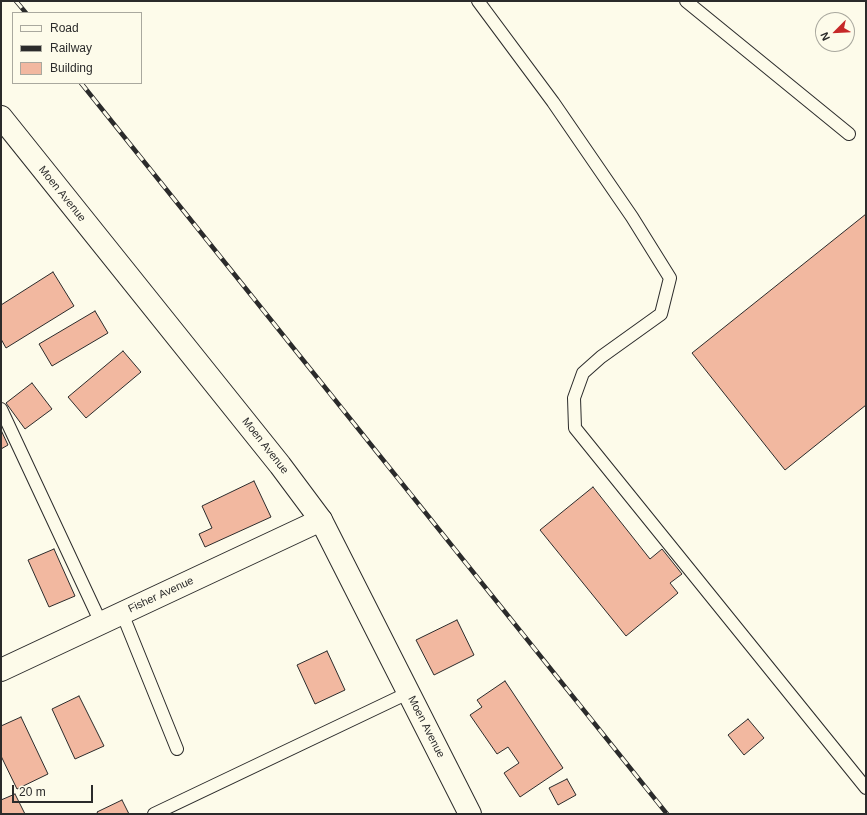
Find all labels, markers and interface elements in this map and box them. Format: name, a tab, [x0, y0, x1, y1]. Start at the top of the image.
legend	[12, 12, 142, 84]
north arrow	[815, 12, 855, 52]
text: Road	[50, 21, 79, 35]
text: N	[818, 30, 832, 43]
text: Railway	[50, 41, 92, 55]
text: Building	[50, 61, 93, 75]
street label: Moen Avenue	[36, 164, 88, 224]
street label: Moen Avenue	[239, 415, 291, 477]
street label: Fisher Avenue	[126, 574, 196, 616]
street label: Moen Avenue	[405, 694, 447, 760]
scale bar	[14, 777, 95, 803]
text: 20 m	[19, 785, 46, 799]

